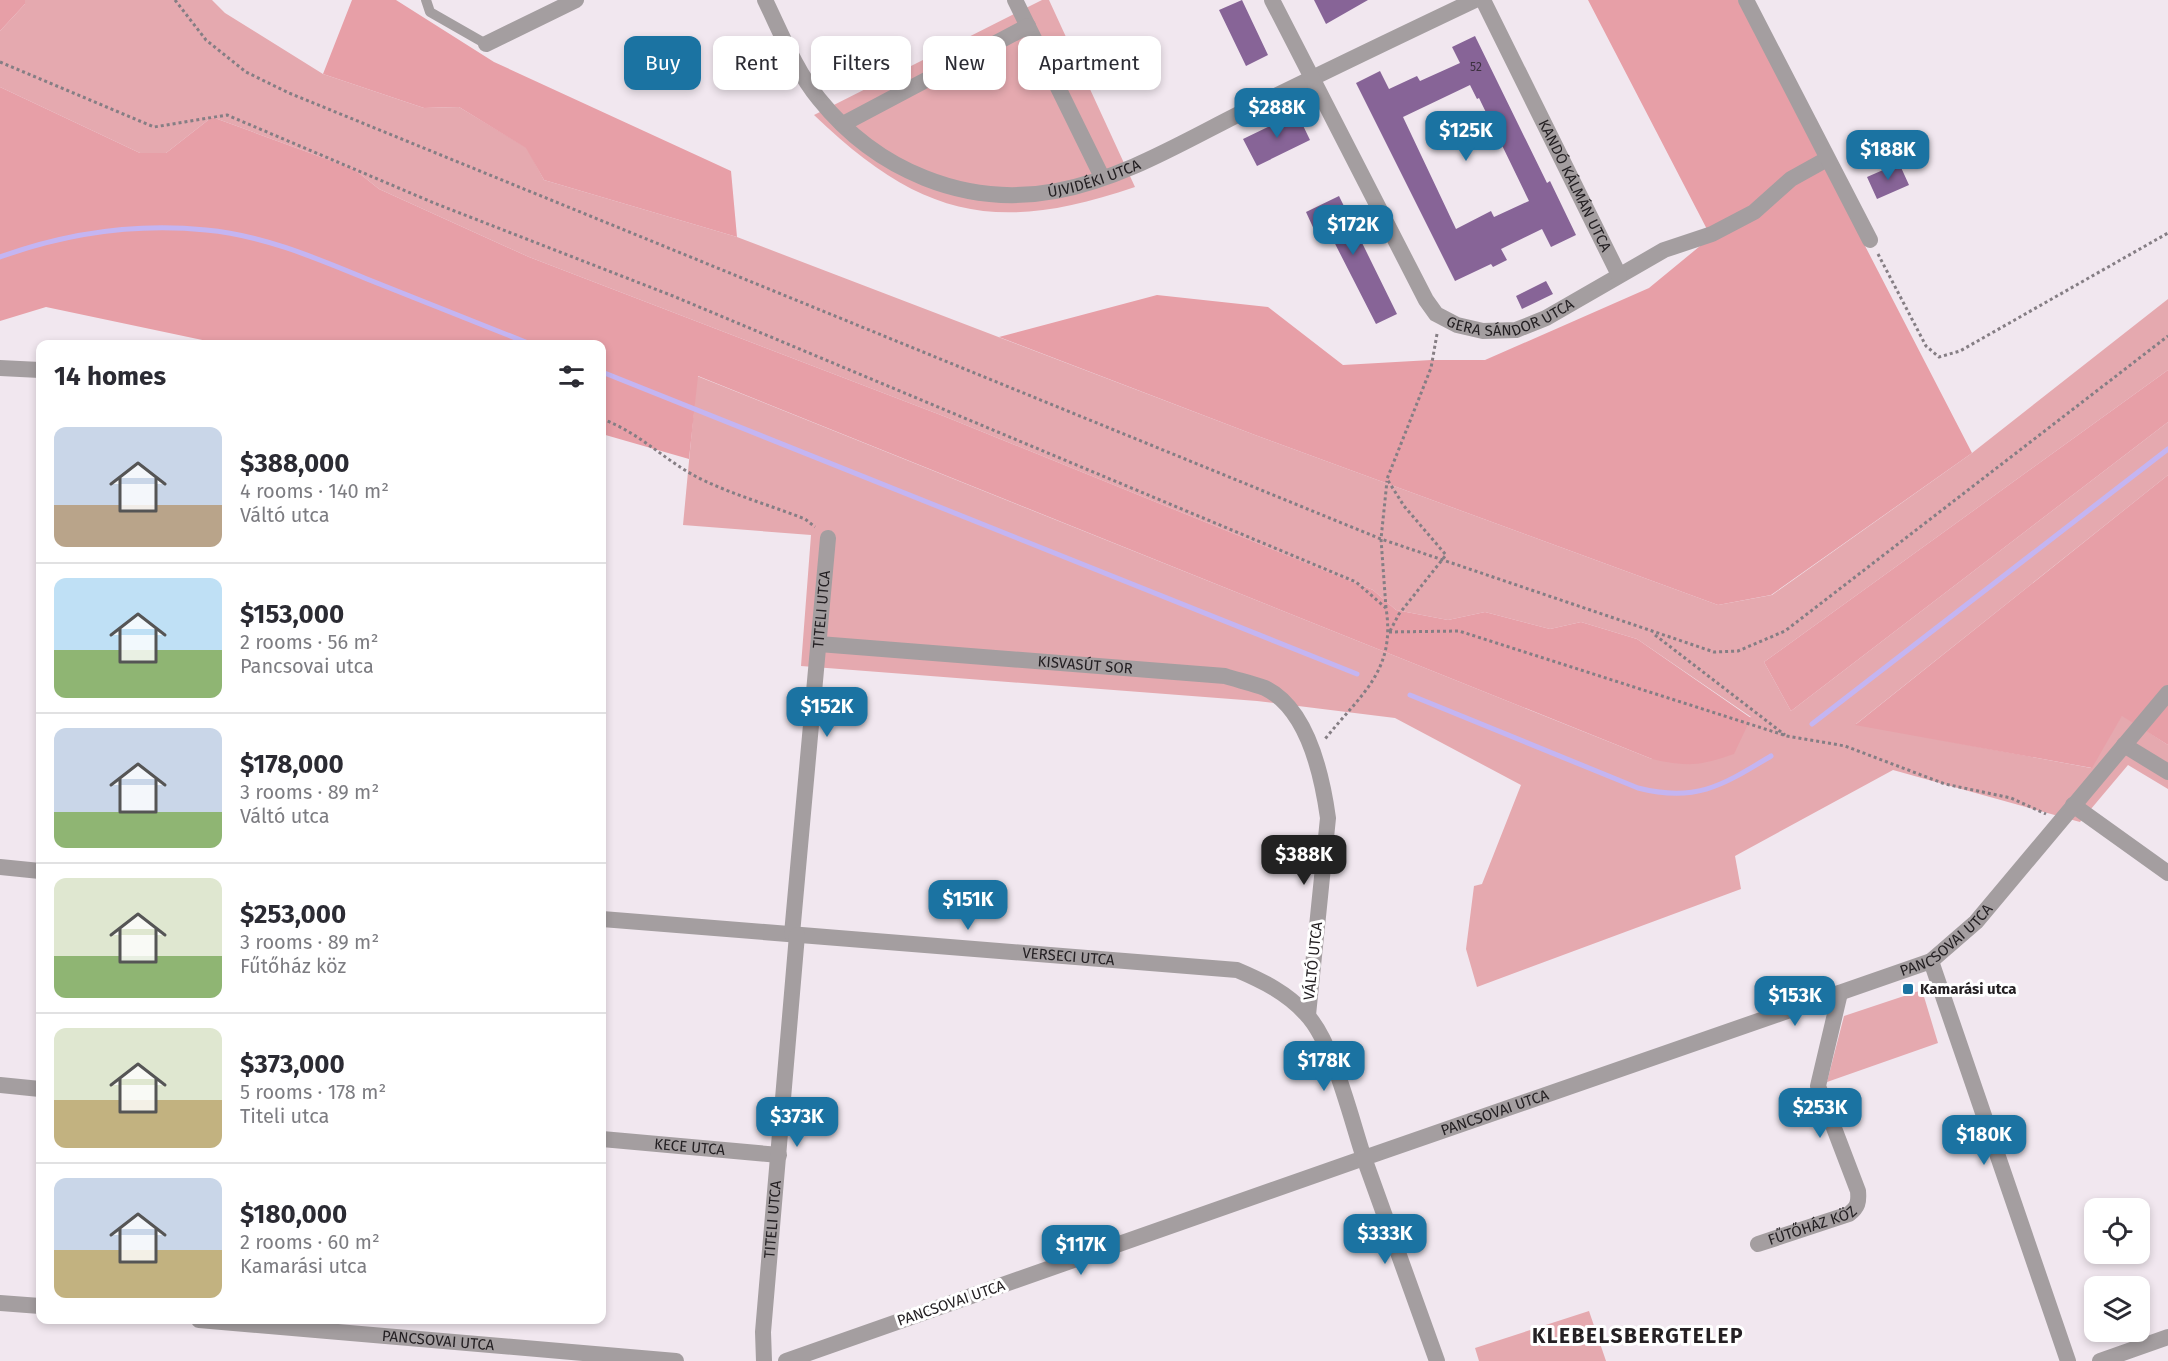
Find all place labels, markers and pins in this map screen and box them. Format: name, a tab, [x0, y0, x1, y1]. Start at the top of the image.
pin: $288K	[1235, 88, 1319, 139]
pin: $125K	[1424, 111, 1508, 162]
pin: $188K	[1846, 130, 1930, 181]
pin: $172K	[1311, 205, 1395, 256]
pin: $152K	[785, 687, 869, 738]
pin: $388K	[1262, 835, 1346, 886]
pin: $151K	[926, 880, 1010, 931]
pin: $153K	[1753, 976, 1837, 1027]
place label: Kamarási utca	[1920, 980, 2016, 998]
marker: Kamarási utca	[1901, 982, 1915, 996]
pin: $178K	[1282, 1041, 1366, 1092]
pin: $253K	[1778, 1088, 1862, 1139]
pin: $373K	[755, 1097, 839, 1148]
pin: $180K	[1942, 1115, 2026, 1166]
pin: $333K	[1343, 1214, 1427, 1265]
pin: $117K	[1039, 1225, 1123, 1276]

